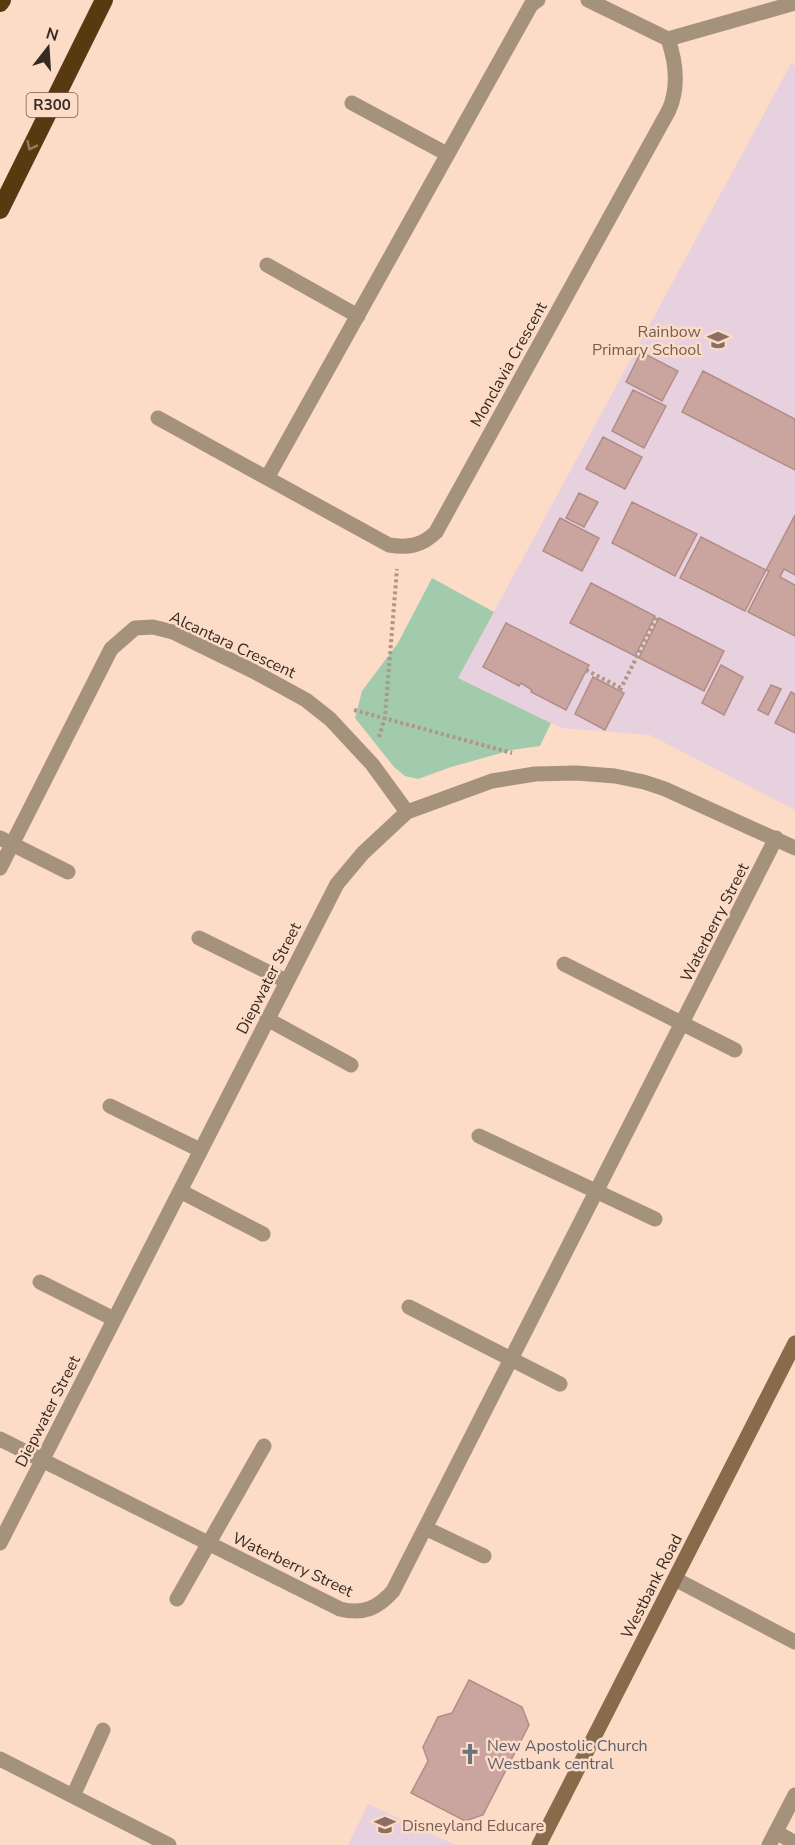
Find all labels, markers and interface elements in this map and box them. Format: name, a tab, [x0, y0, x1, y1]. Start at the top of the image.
north arrow	[18, 18, 78, 78]
text: N	[43, 22, 61, 47]
road number: R300	[26, 93, 78, 117]
one-way arrow	[27, 140, 39, 151]
street label: Monclavia Crescent	[465, 298, 553, 431]
place label: Rainbow Primary School	[592, 321, 702, 361]
school or university icon: Rainbow Primary School	[706, 328, 730, 352]
street label: Alcantara Crescent	[166, 606, 299, 684]
street label: Waterberry Street	[675, 859, 755, 986]
street label: Diepwater Street	[231, 918, 307, 1038]
street label: Diepwater Street	[10, 1351, 86, 1471]
street label: Waterberry Street	[229, 1527, 357, 1603]
street label: Westbank Road	[616, 1530, 688, 1643]
place label: New Apostolic Church Westbank central	[487, 1735, 648, 1775]
church icon: New Apostolic Church Westbank central	[458, 1742, 482, 1766]
school or university icon: Disneyland Educare	[373, 1813, 397, 1837]
place label: Disneyland Educare	[402, 1815, 544, 1837]

